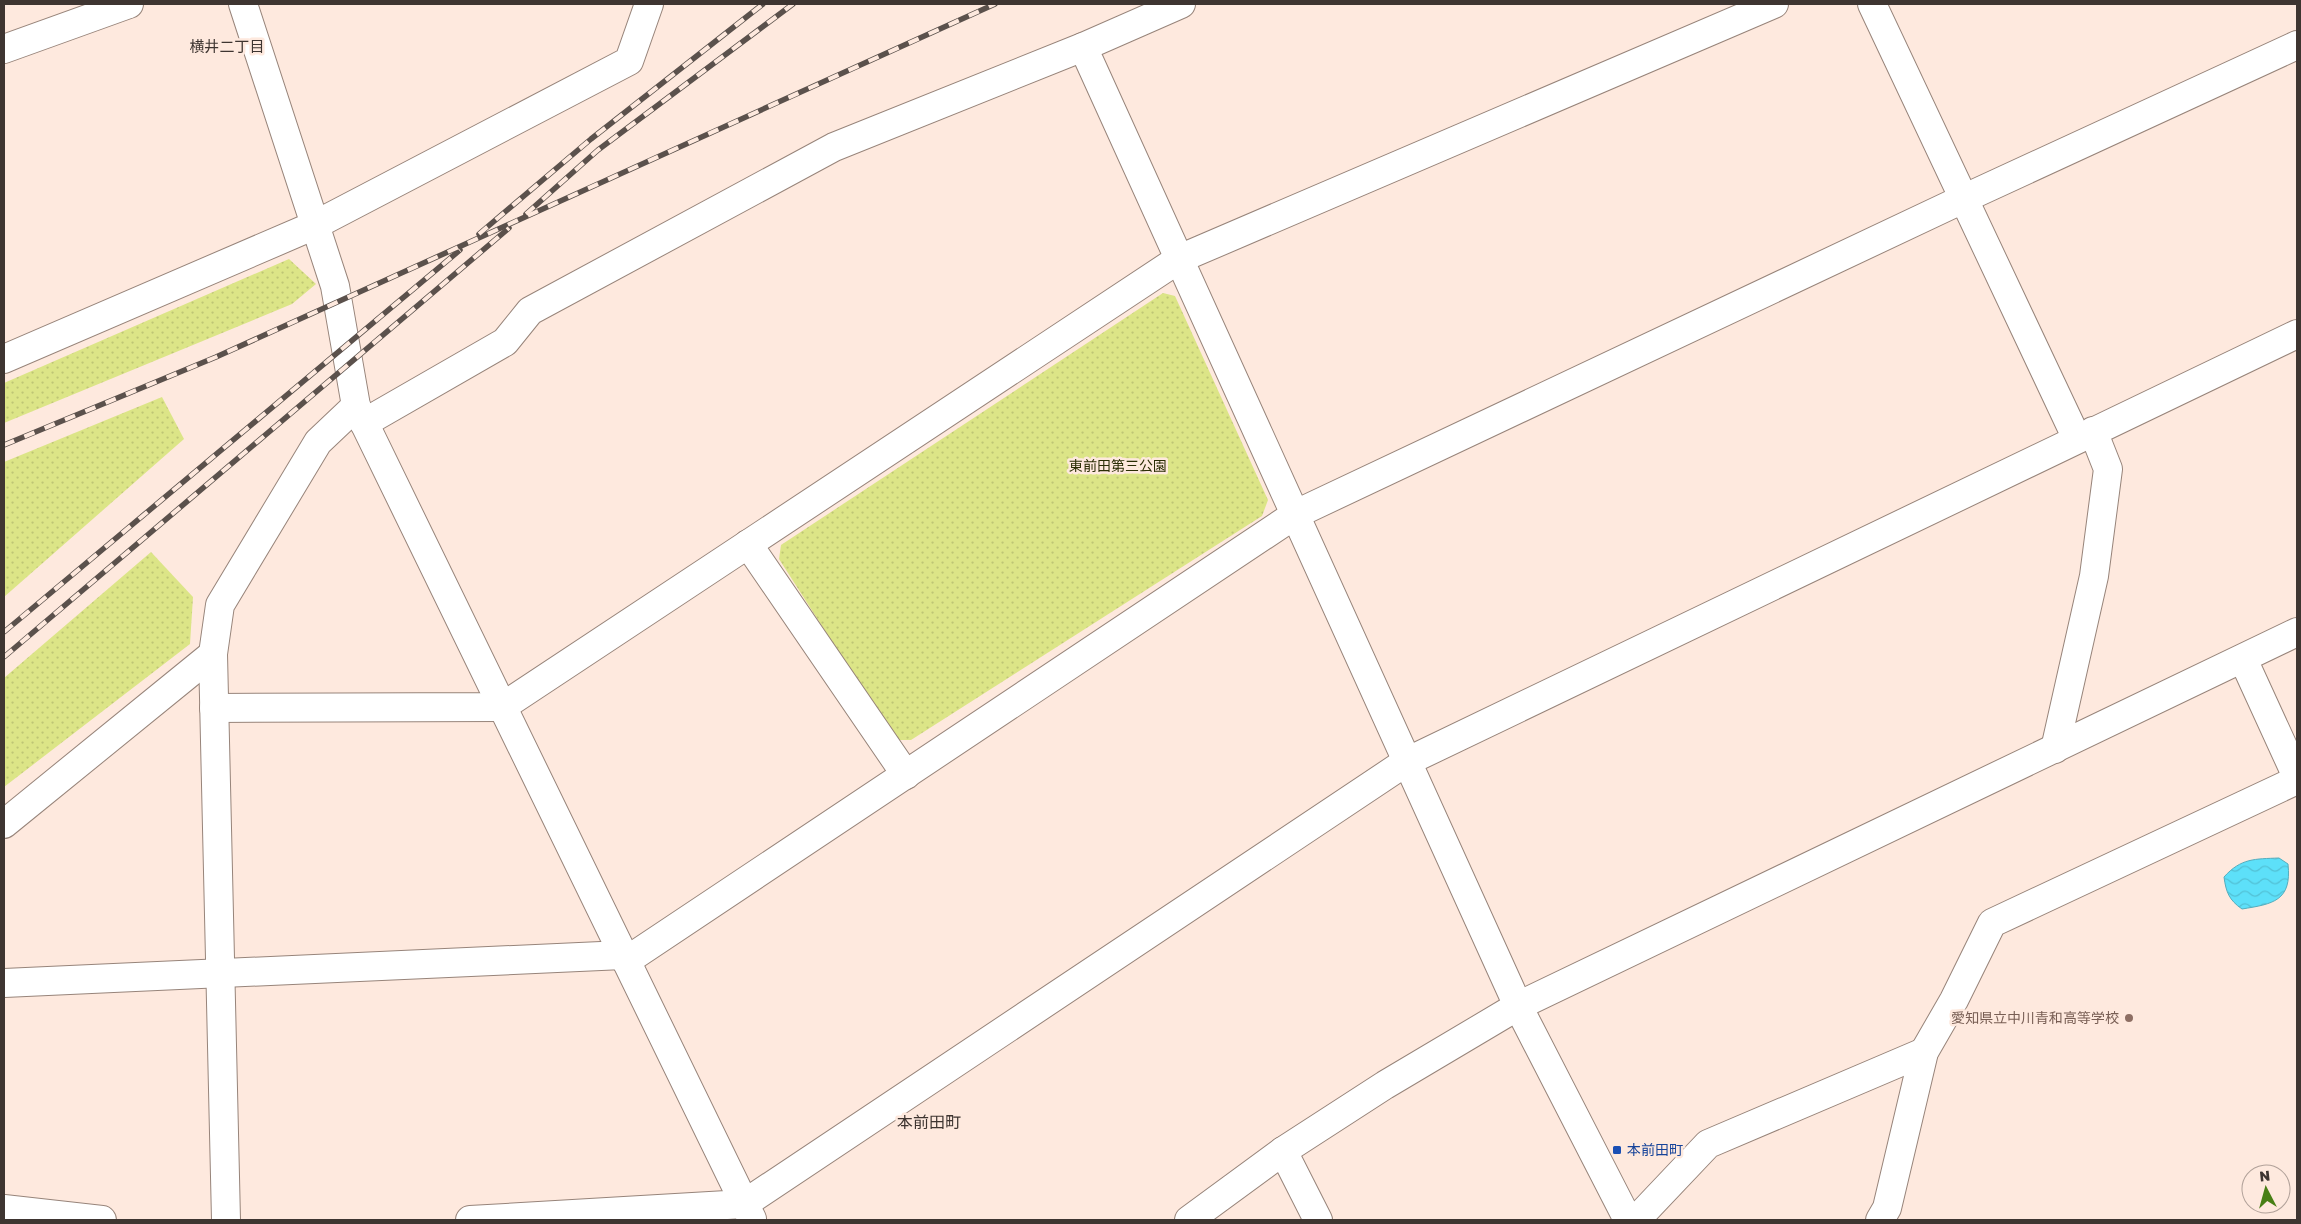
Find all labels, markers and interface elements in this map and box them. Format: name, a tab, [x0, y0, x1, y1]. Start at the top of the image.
district label: 横井二丁目	[189, 37, 265, 55]
park label: 東前田第三公園	[1069, 457, 1167, 474]
place label: 愛知県立中川青和高等学校	[1951, 1009, 2119, 1026]
marker: 愛知県立中川青和高等学校	[2123, 1012, 2135, 1024]
district label: 本前田町	[897, 1112, 961, 1132]
place label: 本前田町	[1627, 1141, 1683, 1158]
marker: 本前田町	[1611, 1144, 1623, 1156]
north arrow	[2241, 1164, 2291, 1214]
text: N	[2258, 1167, 2271, 1185]

